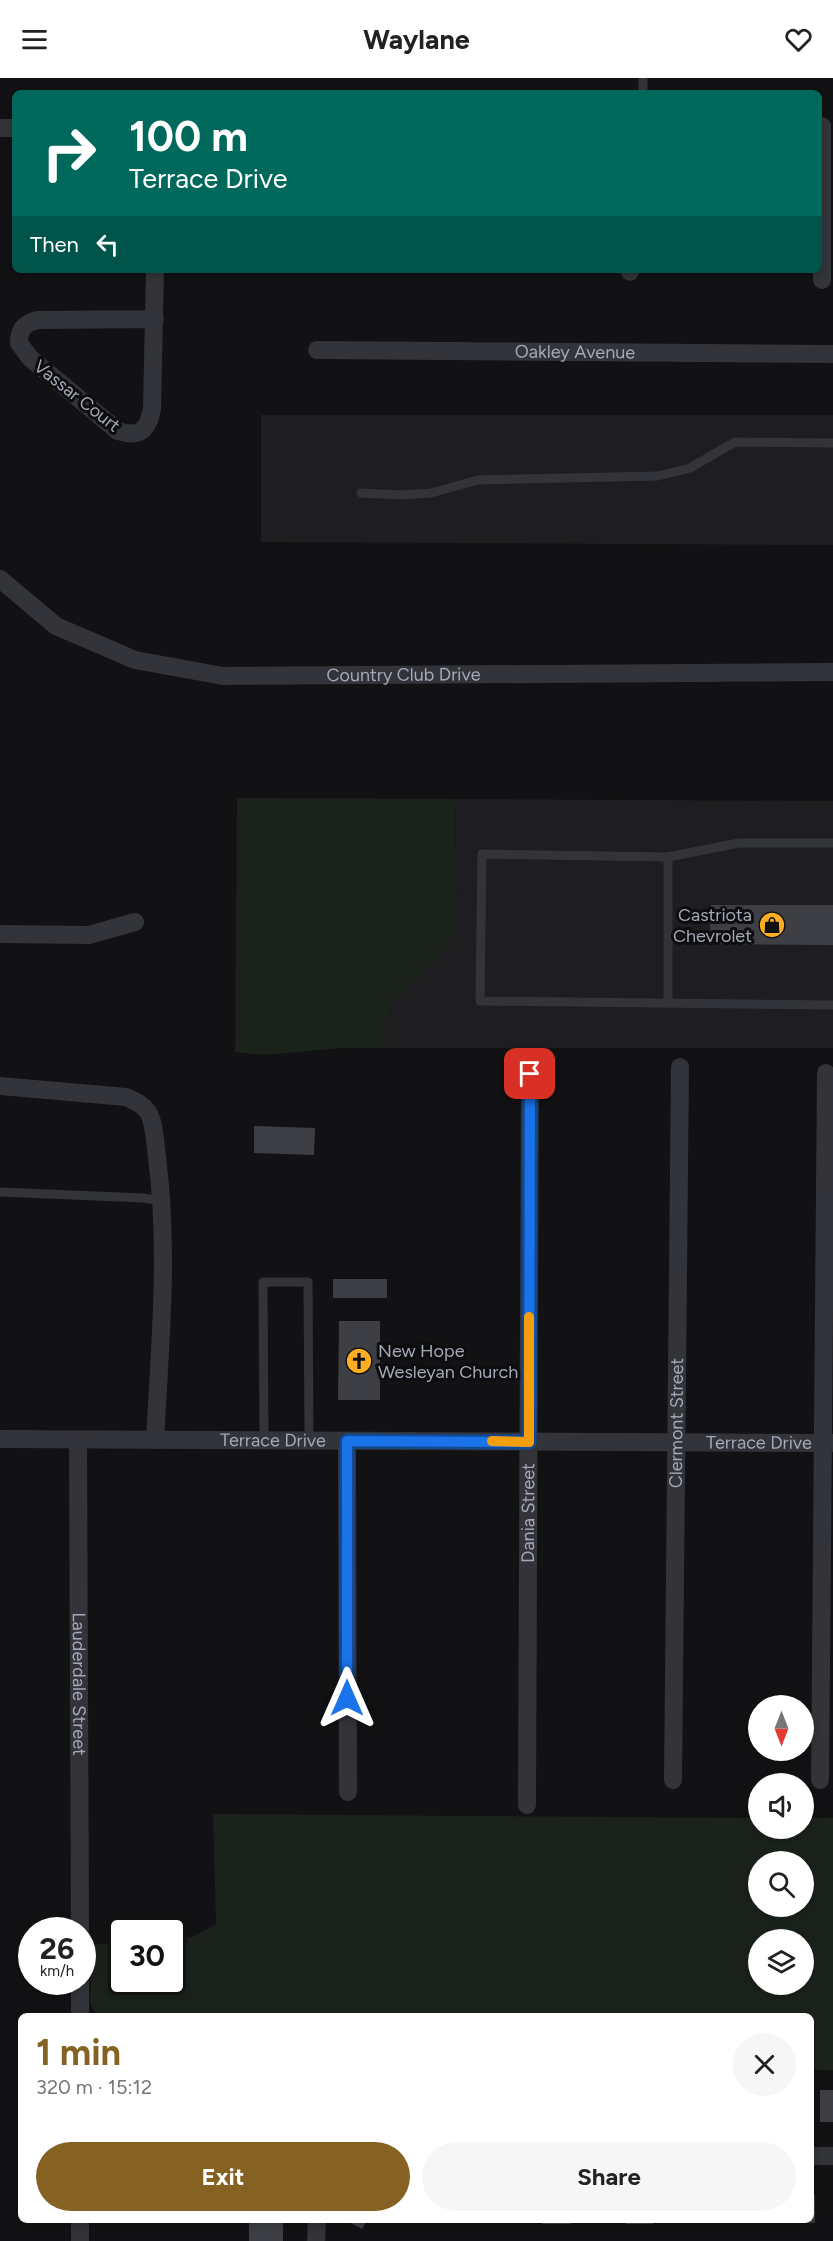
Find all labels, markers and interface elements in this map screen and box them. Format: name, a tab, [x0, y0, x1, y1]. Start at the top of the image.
icon: menu	[18, 23, 51, 56]
text: Waylane	[363, 23, 470, 56]
icon: heart	[782, 23, 815, 56]
text: 100 m	[129, 111, 248, 162]
icon: right	[30, 114, 108, 192]
text: Terrace Drive	[129, 162, 287, 195]
icon: left	[91, 228, 124, 261]
text: Then	[30, 231, 79, 258]
street label: Oakley Avenue	[515, 341, 635, 363]
street label: Vassar Court	[29, 355, 125, 437]
street label: Country Club Drive	[326, 663, 481, 686]
place label: Castriota Chevrolet	[673, 904, 752, 947]
shop icon: Castriota Chevrolet	[757, 910, 787, 940]
pin	[504, 1048, 555, 1099]
icon: arrive	[513, 1057, 546, 1090]
place label: New Hope Wesleyan Church	[378, 1340, 518, 1383]
church icon: New Hope Wesleyan Church	[344, 1346, 374, 1376]
street label: Clermont Street	[665, 1358, 688, 1488]
street label: Terrace Drive	[220, 1429, 326, 1452]
street label: Terrace Drive	[706, 1431, 812, 1454]
street label: Dania Street	[517, 1463, 539, 1563]
street label: Lauderdale Street	[68, 1612, 90, 1756]
position arrow	[315, 1666, 379, 1730]
north arrow	[748, 1695, 814, 1761]
map controls	[748, 1695, 814, 1995]
button: sound	[748, 1773, 814, 1839]
button: search	[748, 1851, 814, 1917]
speed limit sign: 30	[108, 1917, 186, 1995]
button: layers	[748, 1929, 814, 1995]
text: 26	[40, 1930, 74, 1967]
text: km/h	[40, 1962, 74, 1980]
text: 1 min	[36, 2031, 121, 2074]
button: close	[733, 2033, 796, 2096]
text: 320 m · 15:12	[36, 2075, 152, 2099]
button: Exit	[36, 2142, 410, 2211]
button: Share	[422, 2142, 796, 2211]

